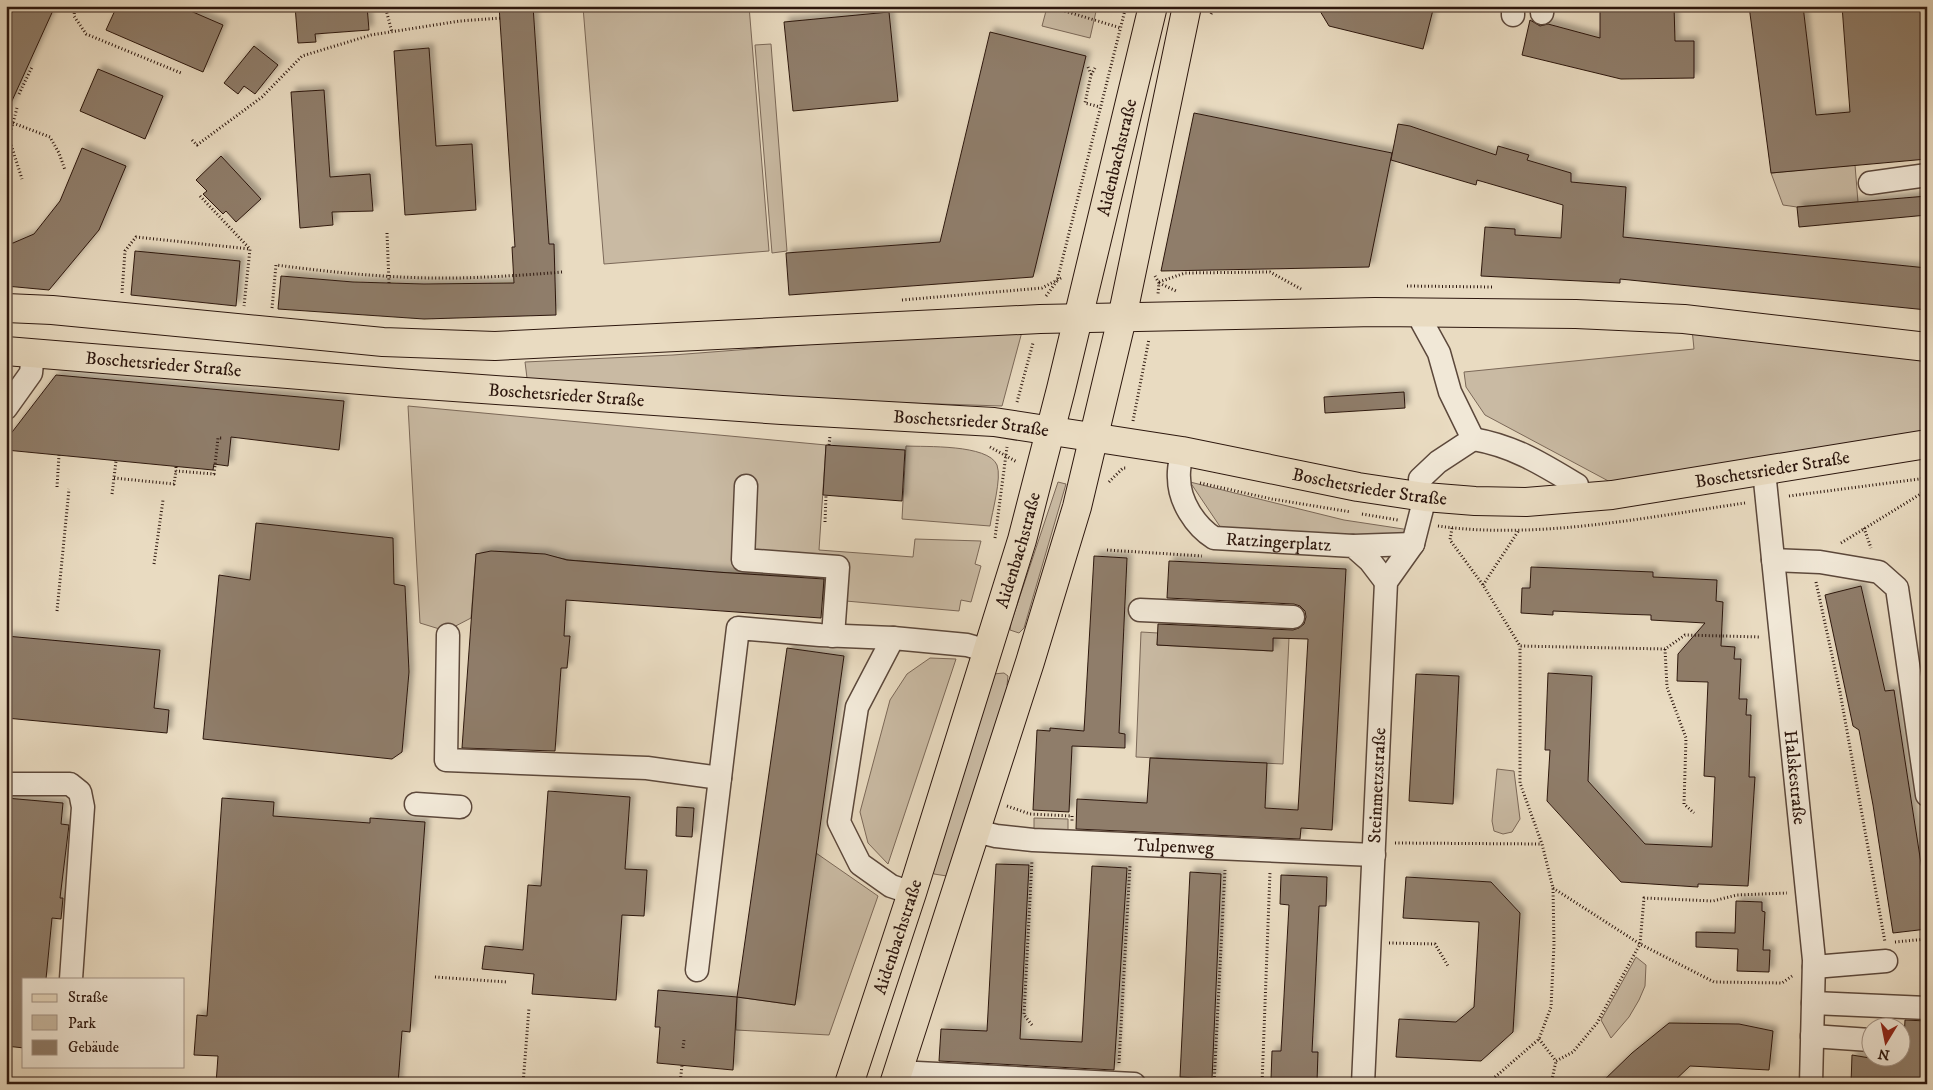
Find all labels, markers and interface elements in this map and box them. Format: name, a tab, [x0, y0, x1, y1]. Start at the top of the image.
street label: Aidenbachstraße	[1093, 97, 1142, 218]
street label: Boschetsrieder Straße	[85, 348, 242, 382]
street label: Boschetsrieder Straße	[487, 379, 645, 412]
street label: Boschetsrieder Straße	[893, 406, 1050, 442]
street label: Boschetsrieder Straße	[1694, 447, 1851, 493]
street label: Boschetsrieder Straße	[1290, 464, 1448, 511]
street label: Aidenbachstraße	[991, 490, 1046, 611]
street label: Ratzingerplatz	[1225, 529, 1332, 557]
street label: Steinmetzstraße	[1364, 727, 1391, 844]
street label: Halskestraße	[1779, 729, 1810, 826]
street label: Tulpenweg	[1134, 834, 1215, 860]
street label: Aidenbachstraße	[869, 877, 928, 997]
legend	[22, 978, 185, 1068]
text: Straße	[68, 988, 108, 1007]
text: Park	[68, 1014, 97, 1033]
north arrow	[1860, 1018, 1910, 1068]
text: Gebäude	[68, 1038, 119, 1057]
text: N	[1876, 1044, 1891, 1064]

